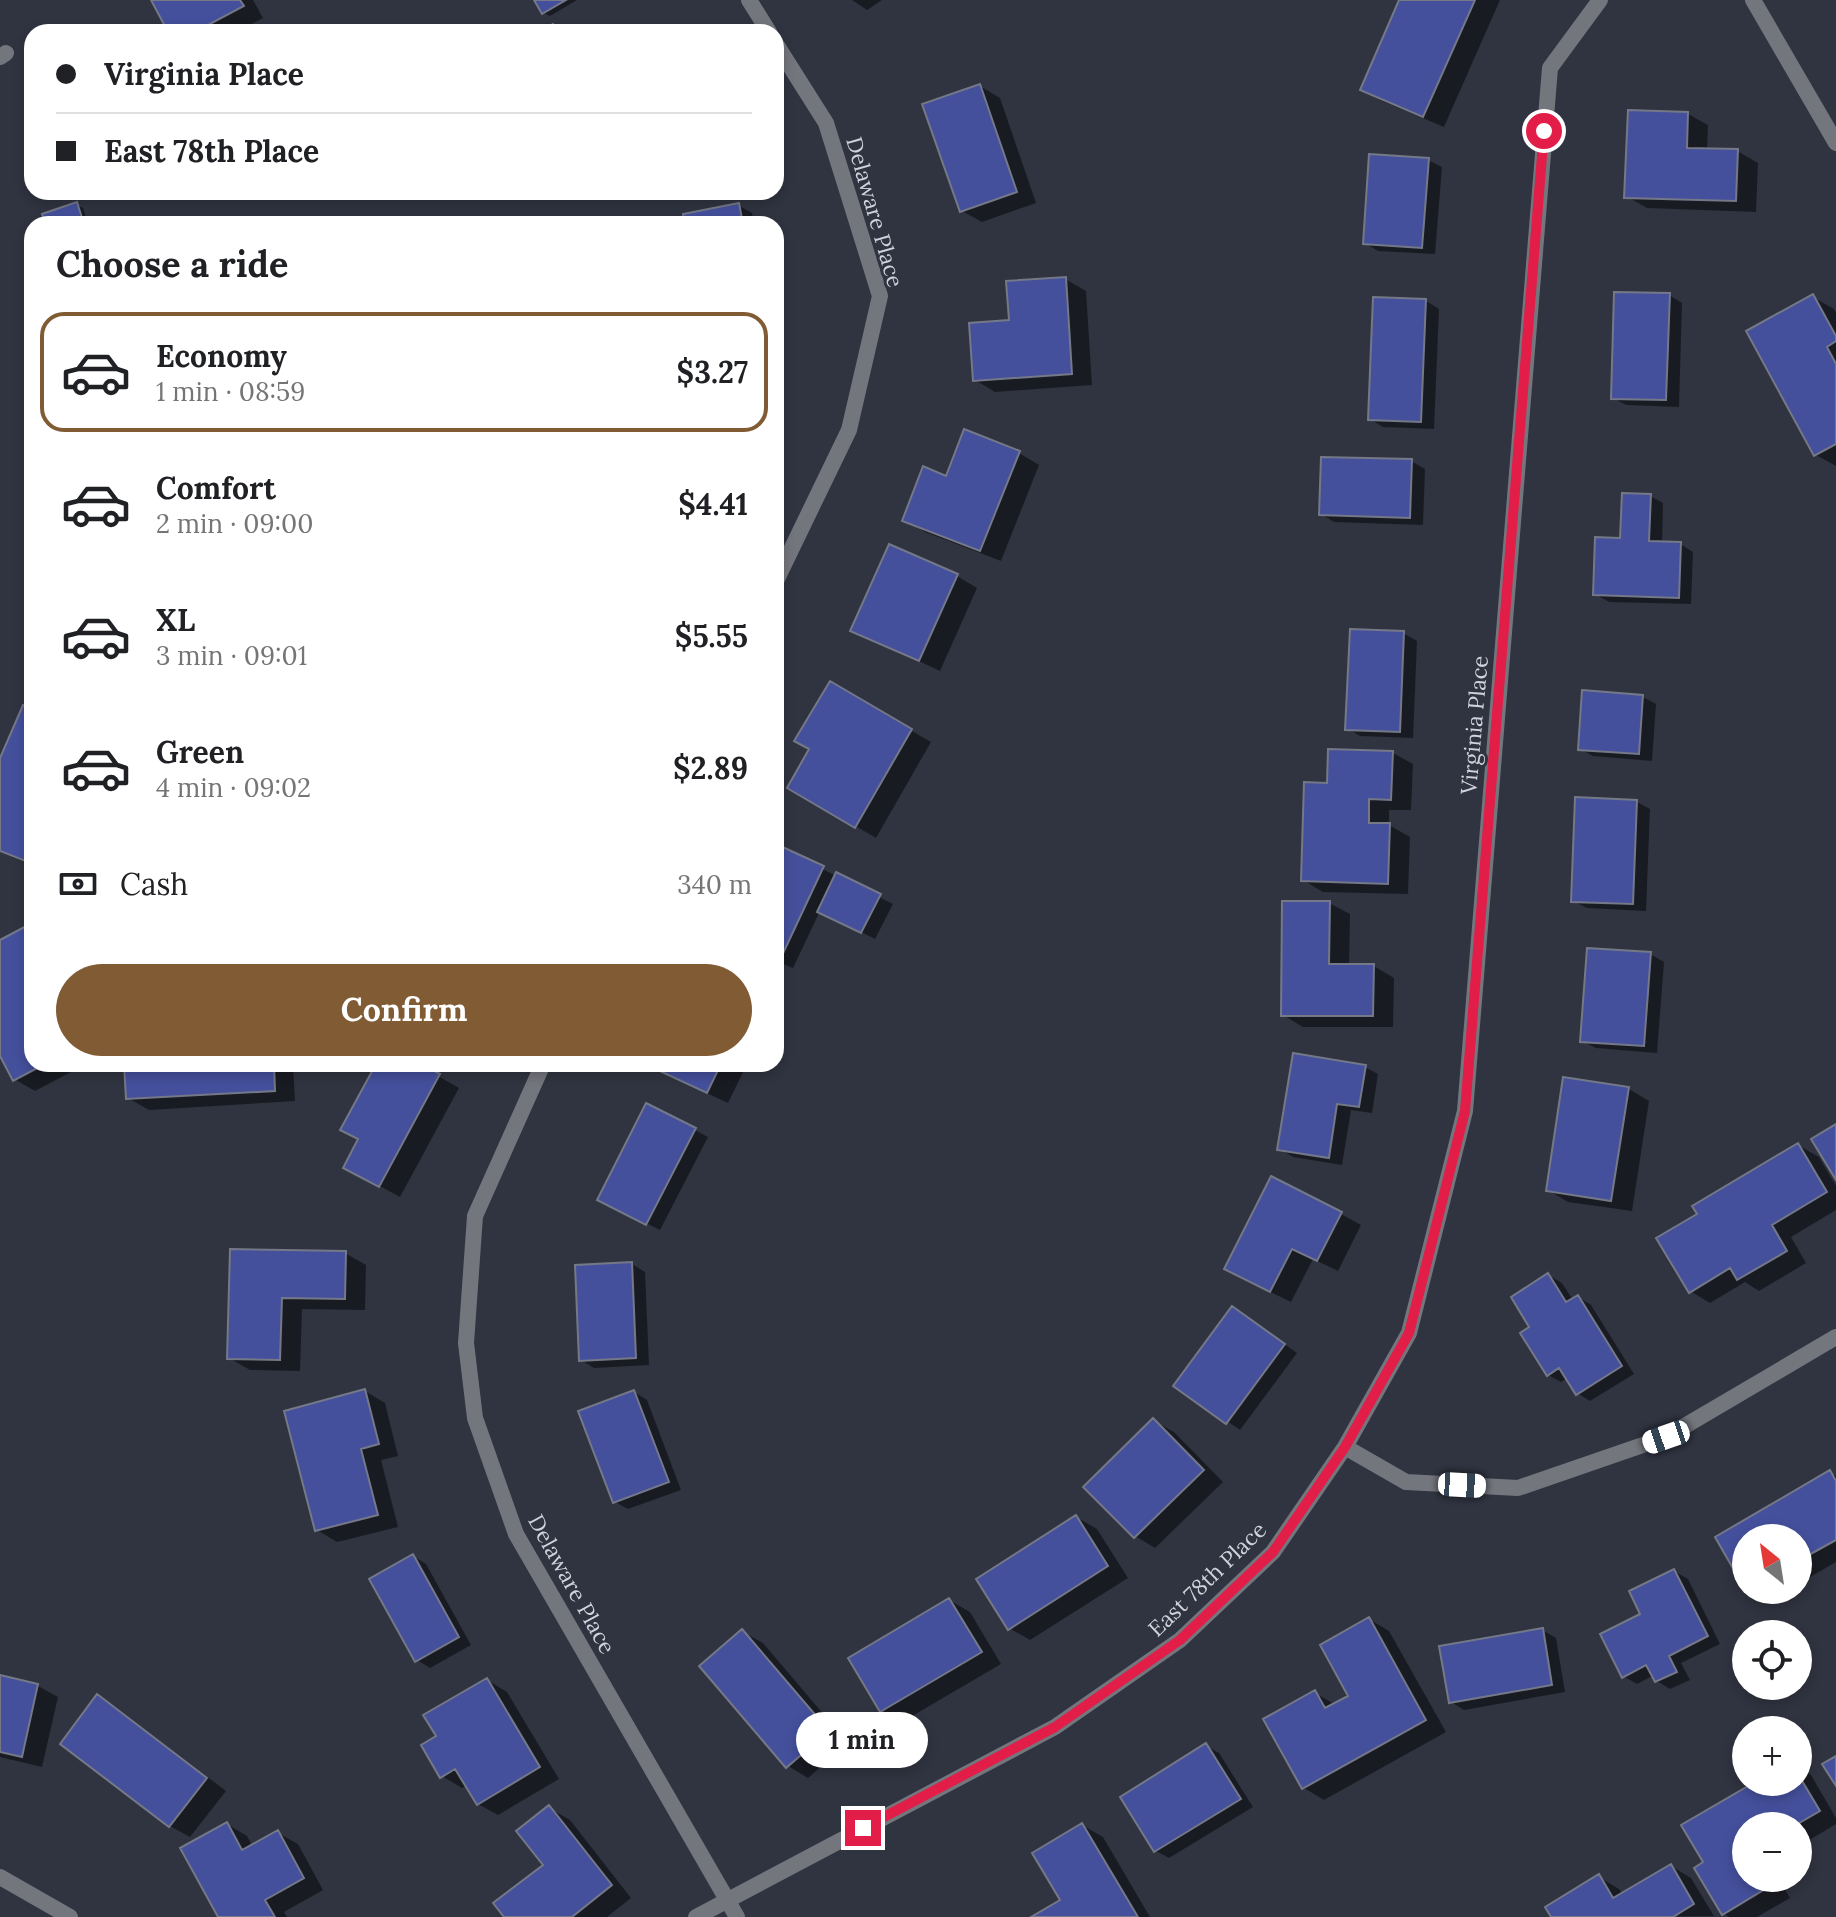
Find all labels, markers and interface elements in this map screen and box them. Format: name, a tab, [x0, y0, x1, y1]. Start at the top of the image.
text: Virginia Place	[104, 55, 304, 93]
route start	[1526, 113, 1562, 149]
text: East 78th Place	[104, 132, 319, 170]
street label: Delaware Place	[840, 134, 910, 291]
text: Choose a ride	[56, 241, 288, 287]
icon: car	[60, 336, 132, 408]
text: Economy	[156, 337, 287, 375]
text: $3.27	[677, 353, 748, 391]
text: 1 min · 08:59	[156, 375, 305, 408]
icon: car	[60, 468, 132, 540]
text: Comfort	[156, 469, 276, 507]
text: $4.41	[678, 485, 748, 523]
text: 2 min · 09:00	[156, 507, 313, 540]
icon: car	[60, 600, 132, 672]
text: XL	[156, 601, 195, 639]
text: $5.55	[675, 617, 748, 655]
text: 3 min · 09:01	[156, 639, 307, 672]
street label: Virginia Place	[1454, 654, 1494, 797]
icon: car	[60, 732, 132, 804]
text: Green	[156, 733, 244, 771]
text: $2.89	[673, 749, 748, 787]
text: 4 min · 09:02	[156, 771, 311, 804]
icon: cash	[56, 862, 100, 906]
text: Cash	[120, 865, 188, 903]
text: 340 m	[677, 868, 752, 901]
button: Confirm	[56, 964, 752, 1056]
car	[1639, 1418, 1693, 1456]
car	[1437, 1472, 1487, 1498]
street label: Delaware Place	[522, 1509, 622, 1659]
street label: East 78th Place	[1142, 1516, 1272, 1642]
north arrow	[1732, 1524, 1812, 1604]
map controls	[1732, 1524, 1812, 1892]
button: locate	[1732, 1620, 1812, 1700]
callout: 1 min	[797, 1712, 929, 1768]
button: +	[1732, 1716, 1812, 1796]
text: 1 min	[829, 1723, 895, 1756]
route end	[845, 1810, 881, 1846]
button: −	[1732, 1812, 1812, 1892]

